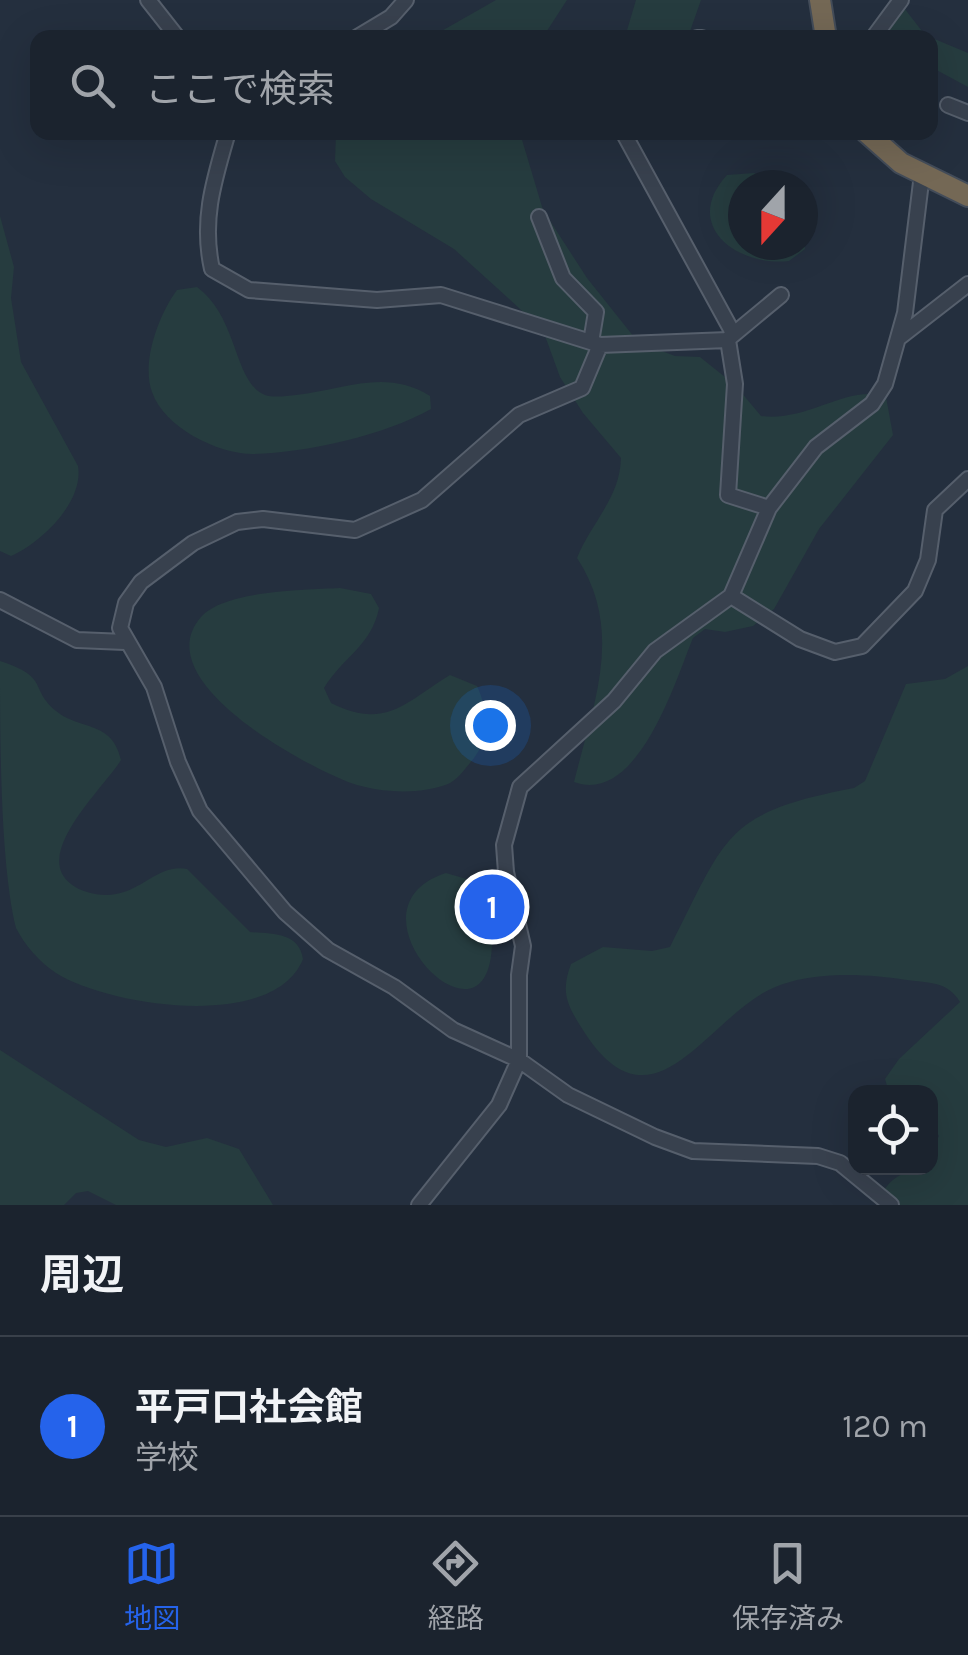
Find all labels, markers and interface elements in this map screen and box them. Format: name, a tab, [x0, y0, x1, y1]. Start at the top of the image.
search box	[30, 30, 938, 140]
icon: search	[65, 58, 120, 113]
text: ここで検索	[145, 67, 335, 112]
north arrow	[728, 170, 818, 260]
your location	[465, 700, 516, 751]
pin: 1	[460, 870, 524, 944]
map controls	[848, 1085, 938, 1175]
button: locate	[848, 1085, 938, 1175]
text: 周辺	[40, 1250, 124, 1300]
text: 平戸口社会館	[135, 1385, 363, 1430]
text: 1	[67, 1408, 78, 1445]
text: 120 m	[842, 1408, 928, 1445]
text: 学校	[135, 1439, 199, 1476]
tab: 地図	[124, 1536, 180, 1636]
tab: 経路	[428, 1536, 484, 1636]
tab: 保存済み	[732, 1536, 844, 1636]

